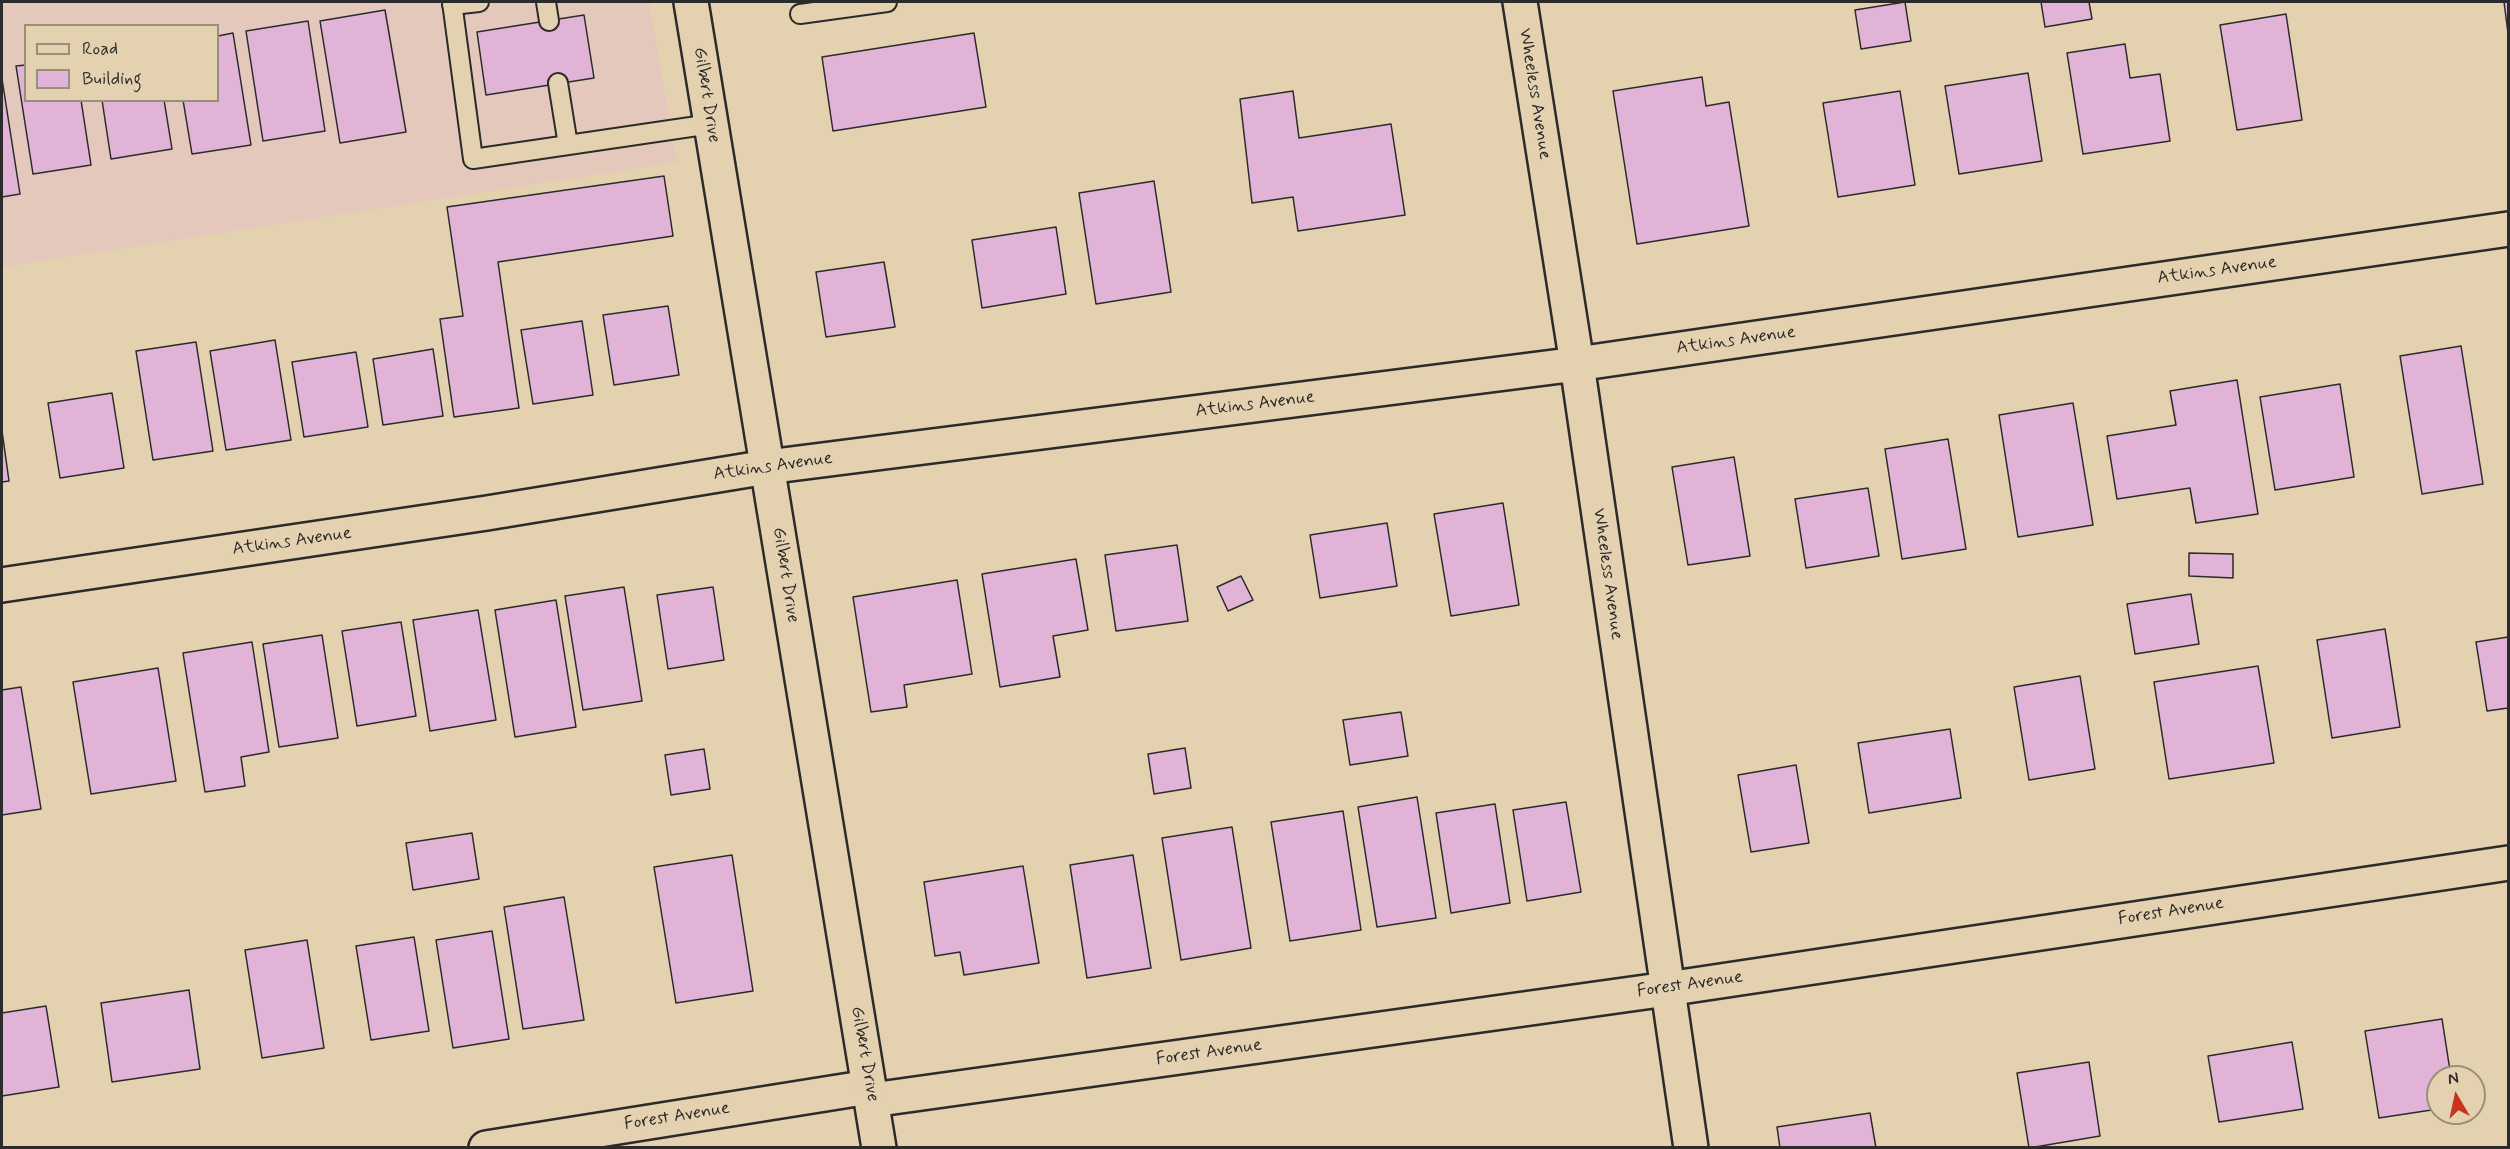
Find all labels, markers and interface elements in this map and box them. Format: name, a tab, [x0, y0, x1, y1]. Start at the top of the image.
legend	[24, 24, 219, 102]
street label: Wheeless Avenue	[1513, 27, 1555, 161]
text: Road	[82, 37, 118, 61]
street label: Gilbert Drive	[688, 46, 724, 144]
text: Building	[82, 67, 142, 91]
street label: Atkins Avenue	[2156, 252, 2278, 290]
street label: Atkins Avenue	[1675, 322, 1797, 360]
street label: Atkins Avenue	[1194, 387, 1316, 423]
street label: Atkins Avenue	[712, 448, 834, 486]
street label: Wheeless Avenue	[1587, 507, 1627, 641]
street label: Atkins Avenue	[231, 523, 353, 561]
street label: Gilbert Drive	[767, 526, 803, 624]
street label: Forest Avenue	[2117, 893, 2225, 931]
street label: Forest Avenue	[1636, 967, 1744, 1003]
street label: Gilbert Drive	[845, 1005, 883, 1103]
street label: Forest Avenue	[1155, 1035, 1263, 1071]
north arrow	[2426, 1065, 2486, 1125]
text: N	[2447, 1067, 2460, 1090]
street label: Forest Avenue	[623, 1098, 731, 1136]

